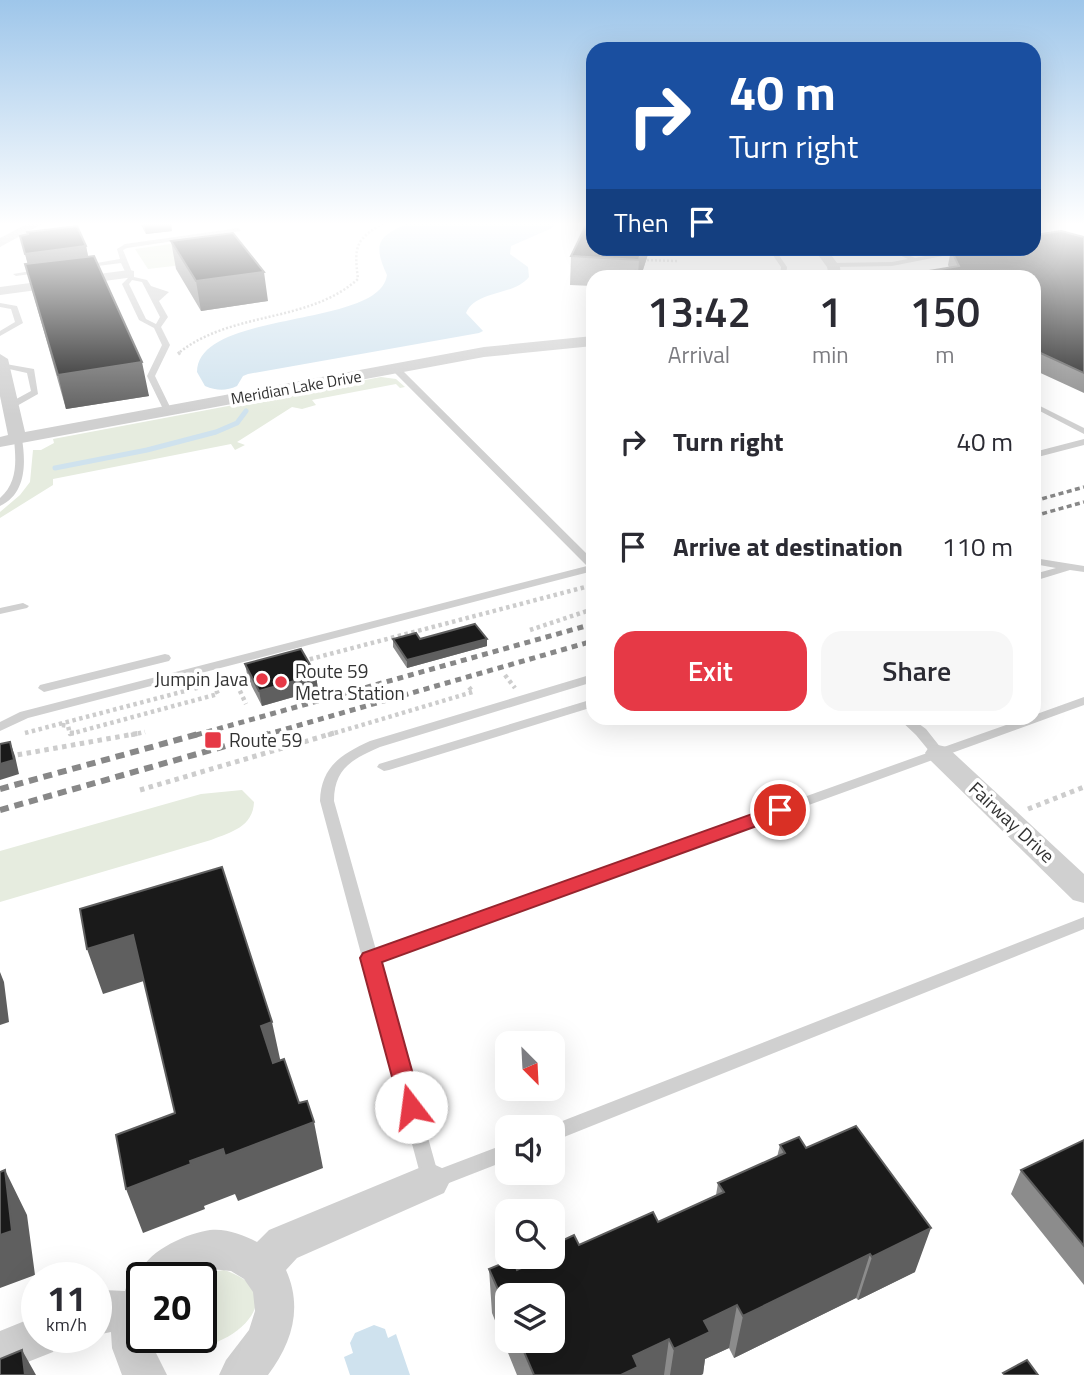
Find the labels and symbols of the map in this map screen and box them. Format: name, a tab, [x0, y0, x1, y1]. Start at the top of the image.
street label: Meridian Lake Drive	[229, 364, 363, 410]
place label: Route 59 Metra Station	[295, 656, 405, 707]
place label: Jumpin Java	[155, 664, 248, 693]
marker: Jumpin Java	[254, 671, 270, 687]
marker: Route 59 Metra Station	[273, 674, 289, 690]
place label: Route 59	[229, 725, 302, 754]
marker: Route 59	[203, 730, 223, 750]
street label: Fairway Drive	[963, 774, 1062, 869]
pin	[750, 780, 810, 840]
north arrow	[495, 1031, 565, 1101]
position arrow	[374, 1070, 448, 1144]
speed limit sign: 20	[126, 1262, 217, 1353]

